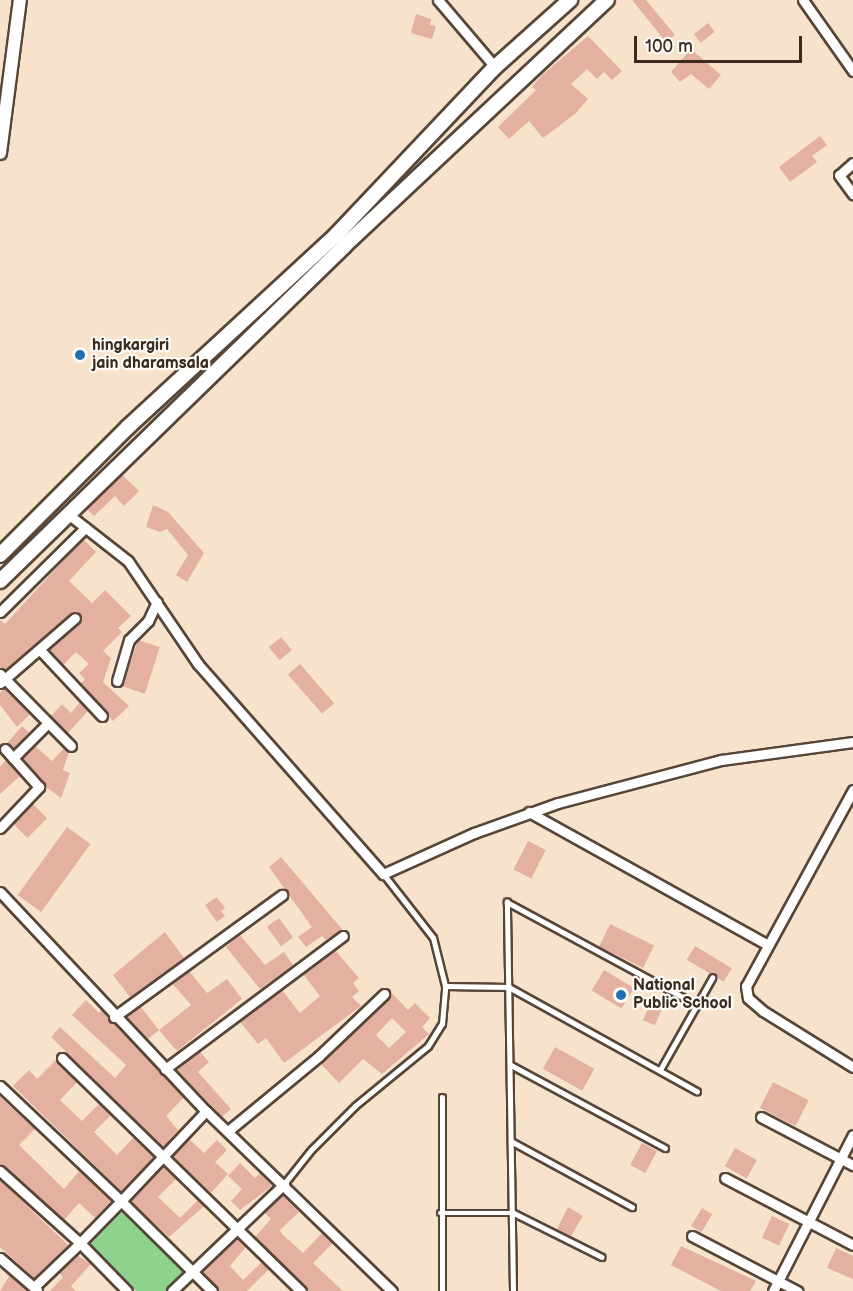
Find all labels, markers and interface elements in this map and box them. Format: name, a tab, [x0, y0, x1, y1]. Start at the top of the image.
scale bar	[637, 24, 805, 62]
text: 100 m	[645, 36, 693, 57]
place label: hingkargiri jain dharamsala	[92, 336, 209, 374]
marker: hingkargiri jain dharamsala	[73, 348, 87, 362]
place label: National Public School	[633, 976, 732, 1014]
marker: National Public School	[614, 988, 628, 1002]

